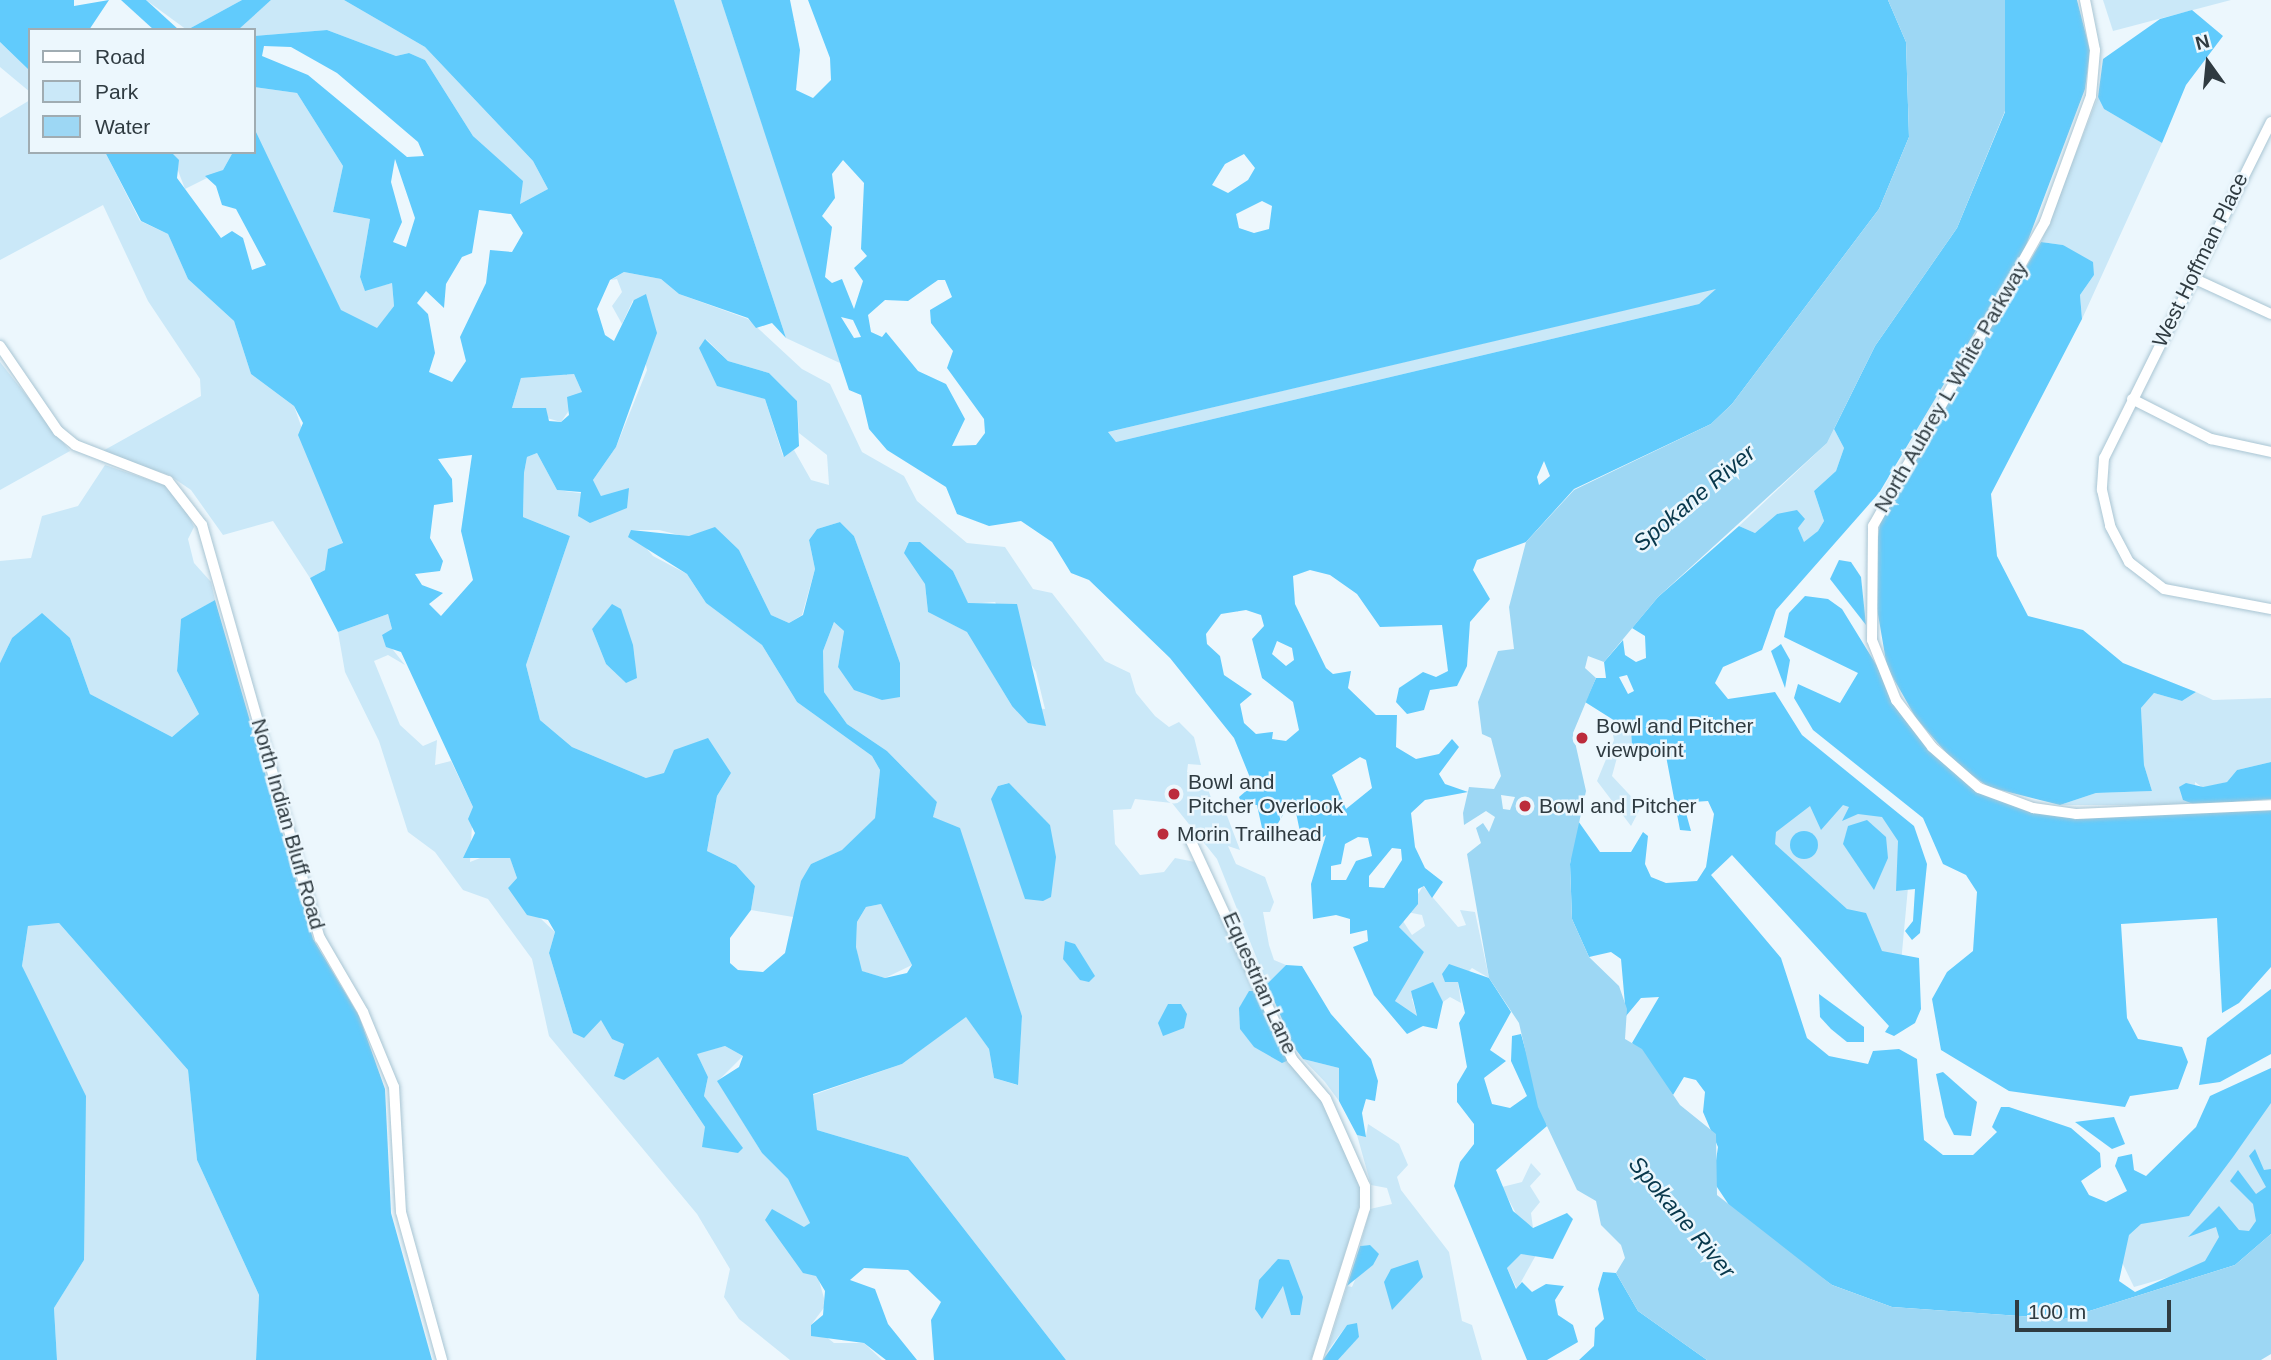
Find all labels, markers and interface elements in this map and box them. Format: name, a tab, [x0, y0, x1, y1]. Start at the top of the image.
legend	[28, 28, 256, 154]
north arrow	[2173, 28, 2243, 98]
text: N	[2193, 30, 2212, 54]
text: Road	[95, 45, 145, 68]
text: Park	[95, 80, 138, 103]
text: Water	[95, 115, 150, 138]
street label: West Hoffman Place	[2147, 169, 2253, 351]
street label: North Aubrey L White Parkway	[1868, 256, 2034, 518]
water label: Spokane River	[1627, 439, 1761, 557]
place label: Bowl and Pitcher viewpoint	[1596, 713, 1754, 763]
street label: North Indian Bluff Road	[246, 716, 330, 932]
marker: Bowl and Pitcher viewpoint	[1574, 730, 1590, 746]
place label: Bowl and Pitcher Overlook	[1188, 769, 1343, 819]
marker: Bowl and Pitcher Overlook	[1166, 786, 1182, 802]
place label: Bowl and Pitcher	[1539, 793, 1697, 819]
marker: Bowl and Pitcher	[1517, 798, 1533, 814]
place label: Morin Trailhead	[1177, 821, 1322, 847]
marker: Morin Trailhead	[1155, 826, 1171, 842]
street label: Equestrian Lane	[1217, 908, 1303, 1058]
water label: Spokane River	[1623, 1150, 1741, 1284]
scale bar	[2019, 1286, 2175, 1330]
text: 100 m	[2028, 1300, 2086, 1323]

